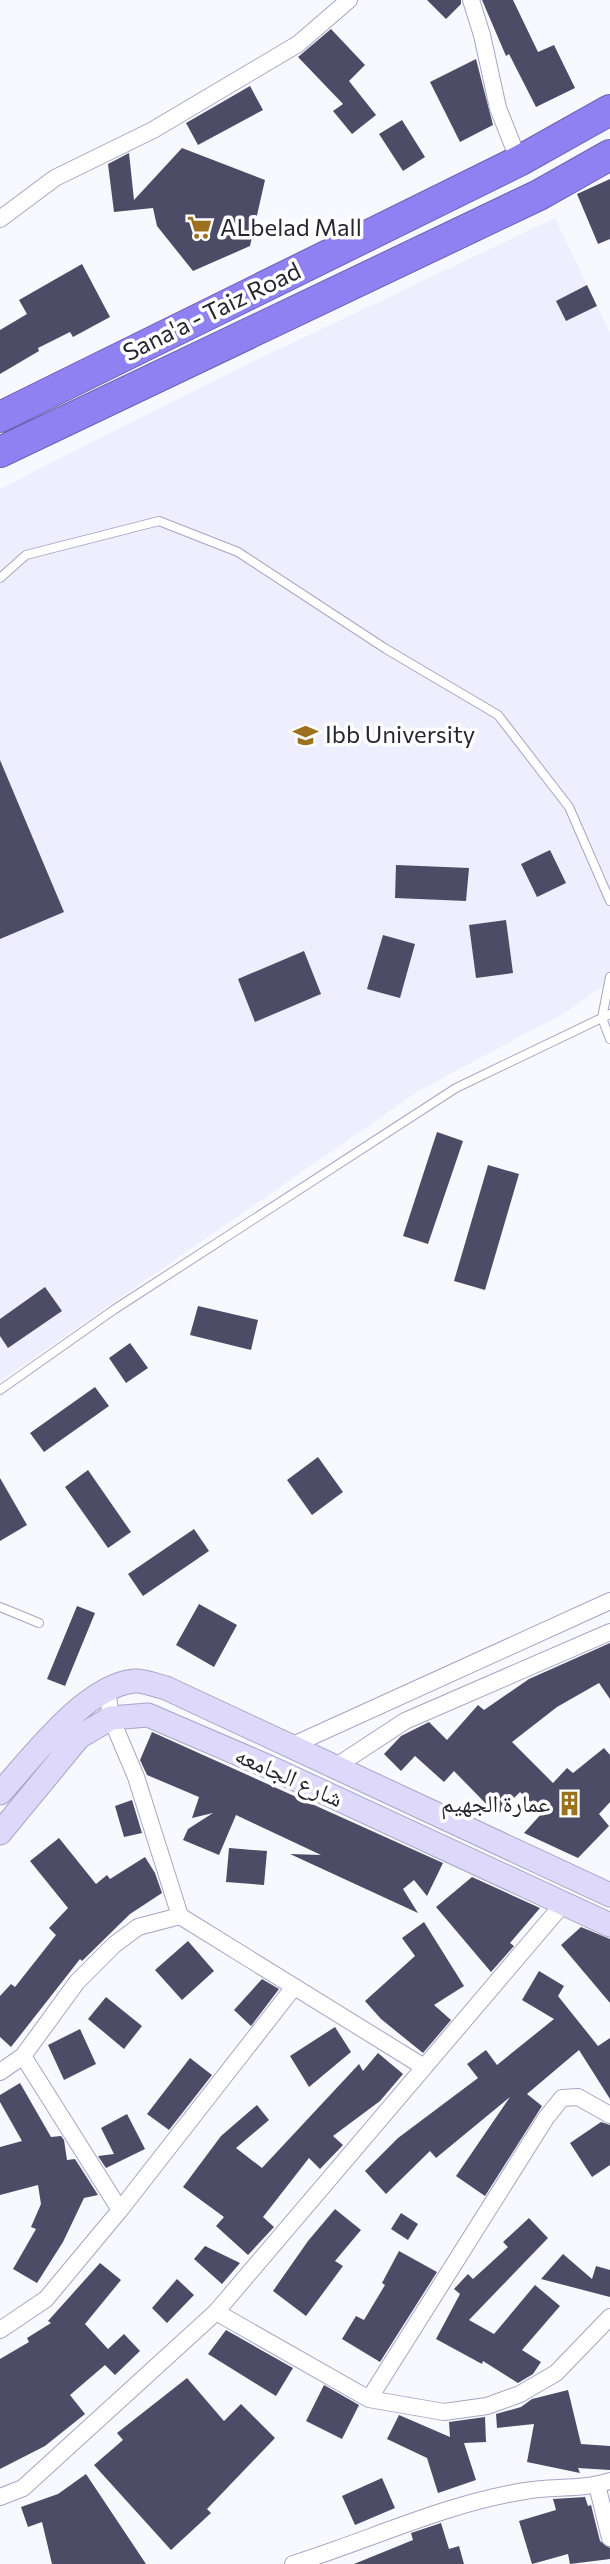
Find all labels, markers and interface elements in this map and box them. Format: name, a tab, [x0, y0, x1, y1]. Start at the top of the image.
place label: ALbelad Mall	[220, 212, 362, 241]
supermarket icon: ALbelad Mall	[186, 214, 214, 242]
street label: Sana'a - Taiz Road	[118, 255, 305, 366]
place label: Ibb University	[325, 719, 475, 748]
school or university icon: Ibb University	[291, 721, 319, 749]
street label: شارع الجامعه	[230, 1739, 348, 1814]
place label: عمارة الجهيم	[441, 1788, 550, 1820]
building icon: عمارة الجهيم	[556, 1790, 584, 1818]

